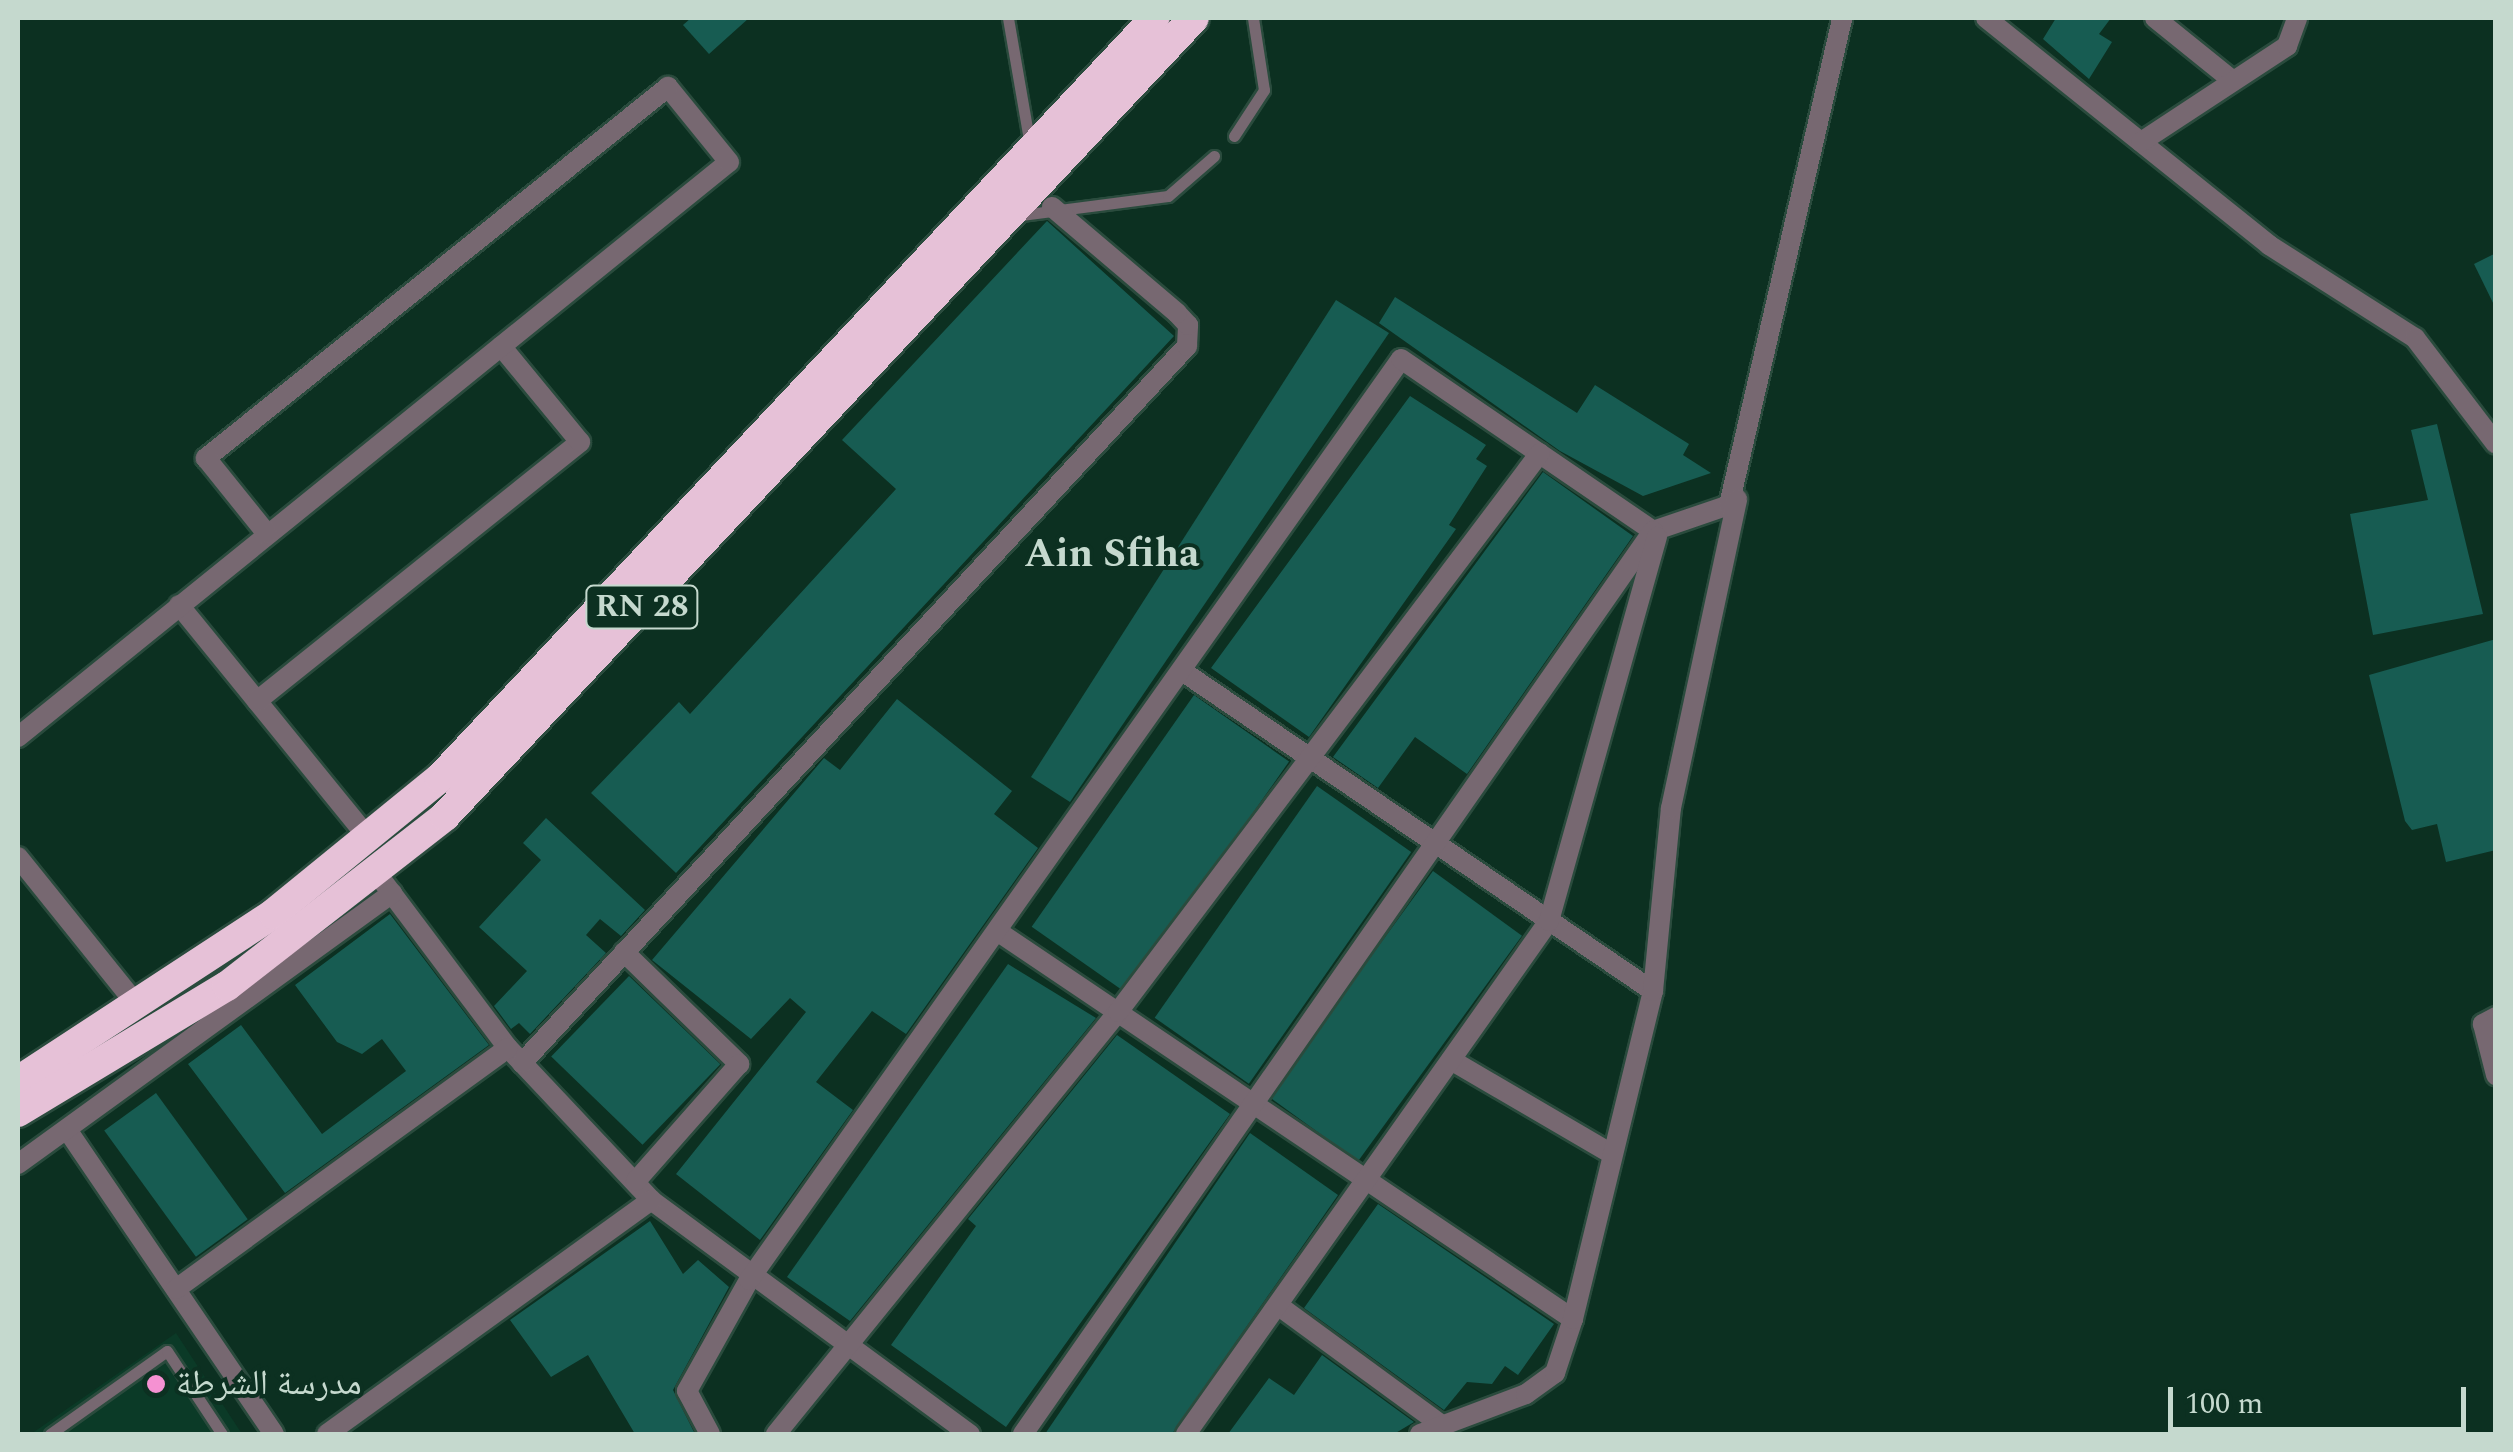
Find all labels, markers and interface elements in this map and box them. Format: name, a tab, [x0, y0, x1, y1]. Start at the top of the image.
district label: Ain Sfiha	[1024, 531, 1200, 579]
road number: RN 28	[584, 580, 700, 634]
place label: مدرسة الشرطة	[176, 1363, 362, 1405]
scale bar	[2173, 1367, 2470, 1429]
marker: مدرسة الشرطة	[145, 1373, 167, 1395]
text: 100 m	[2185, 1381, 2263, 1427]

